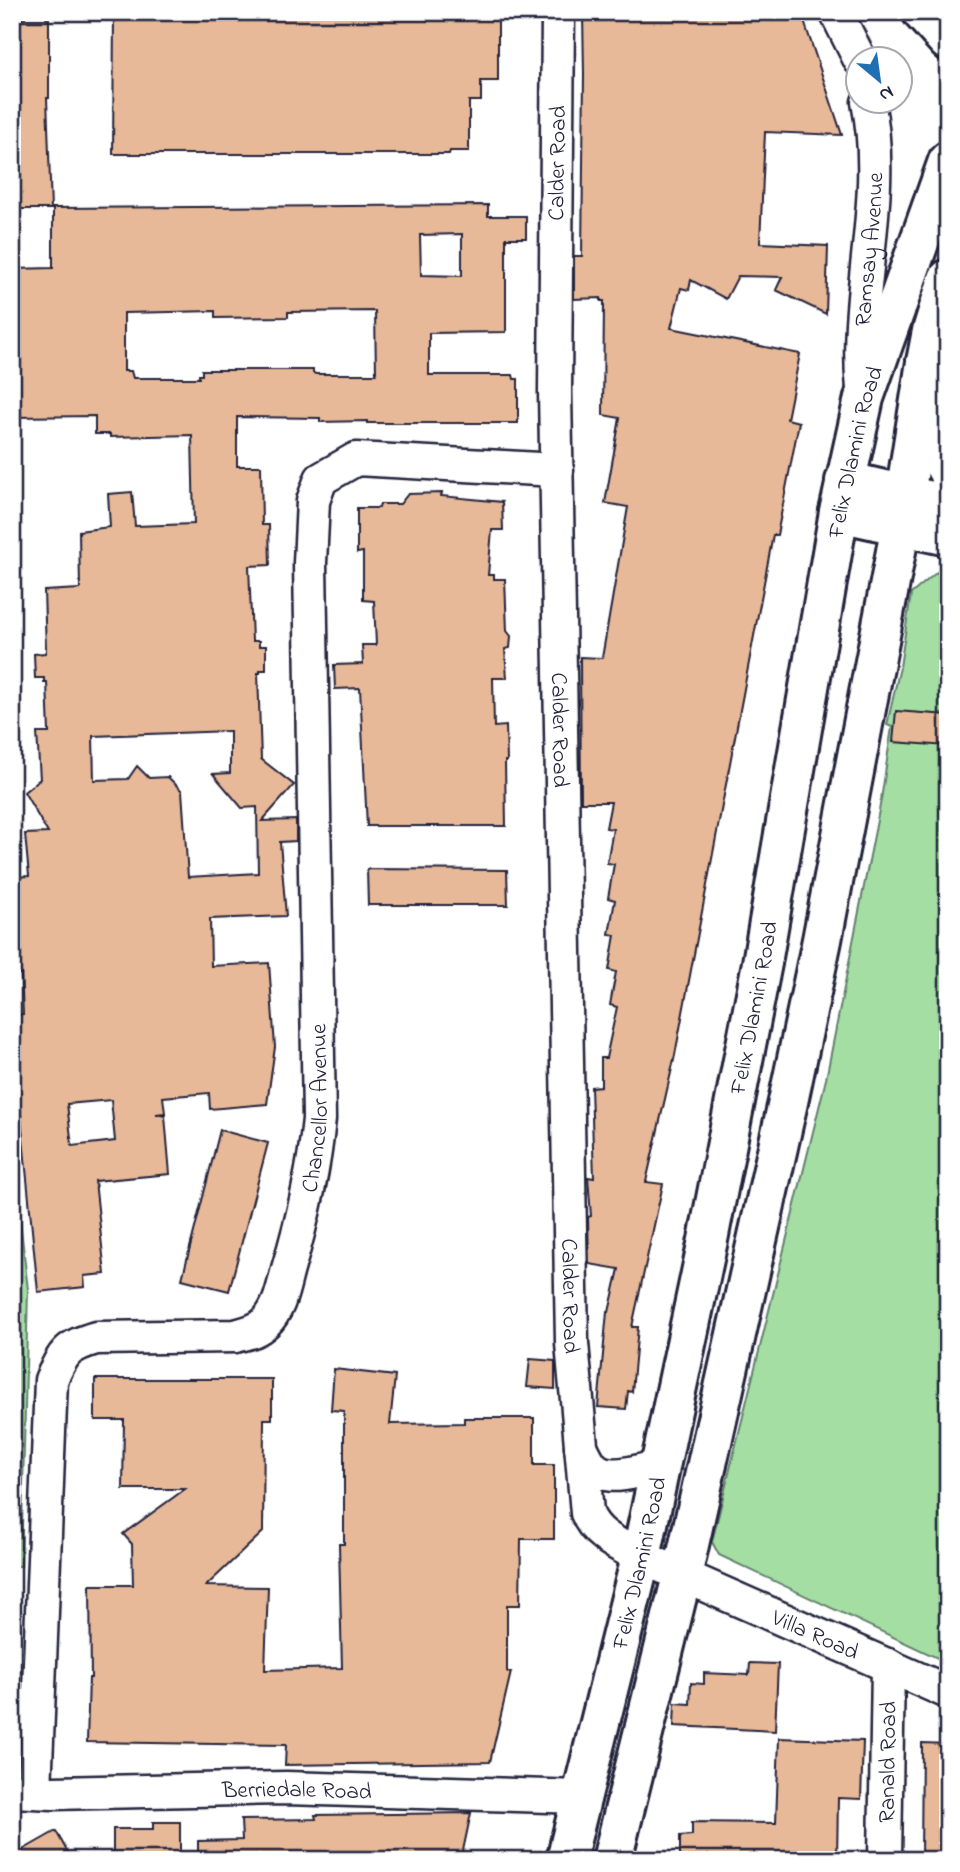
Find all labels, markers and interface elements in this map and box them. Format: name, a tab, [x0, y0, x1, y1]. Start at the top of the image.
north arrow	[844, 46, 914, 116]
text: N	[874, 78, 898, 108]
street label: Calder Road	[541, 105, 576, 221]
street label: Ramsay Avenue	[848, 171, 893, 327]
street label: Felix Dlamini Road	[821, 362, 893, 542]
street label: Calder Road	[541, 672, 576, 788]
street label: Felix Dlamini Road	[723, 919, 788, 1098]
street label: Chancellor Avenue	[294, 1023, 338, 1196]
street label: Calder Road	[551, 1238, 587, 1355]
street label: Felix Dlamini Road	[605, 1474, 677, 1654]
street label: Villa Road	[765, 1602, 864, 1670]
street label: Ranald Road	[872, 1701, 906, 1823]
street label: Berriedale Road	[221, 1774, 372, 1810]

